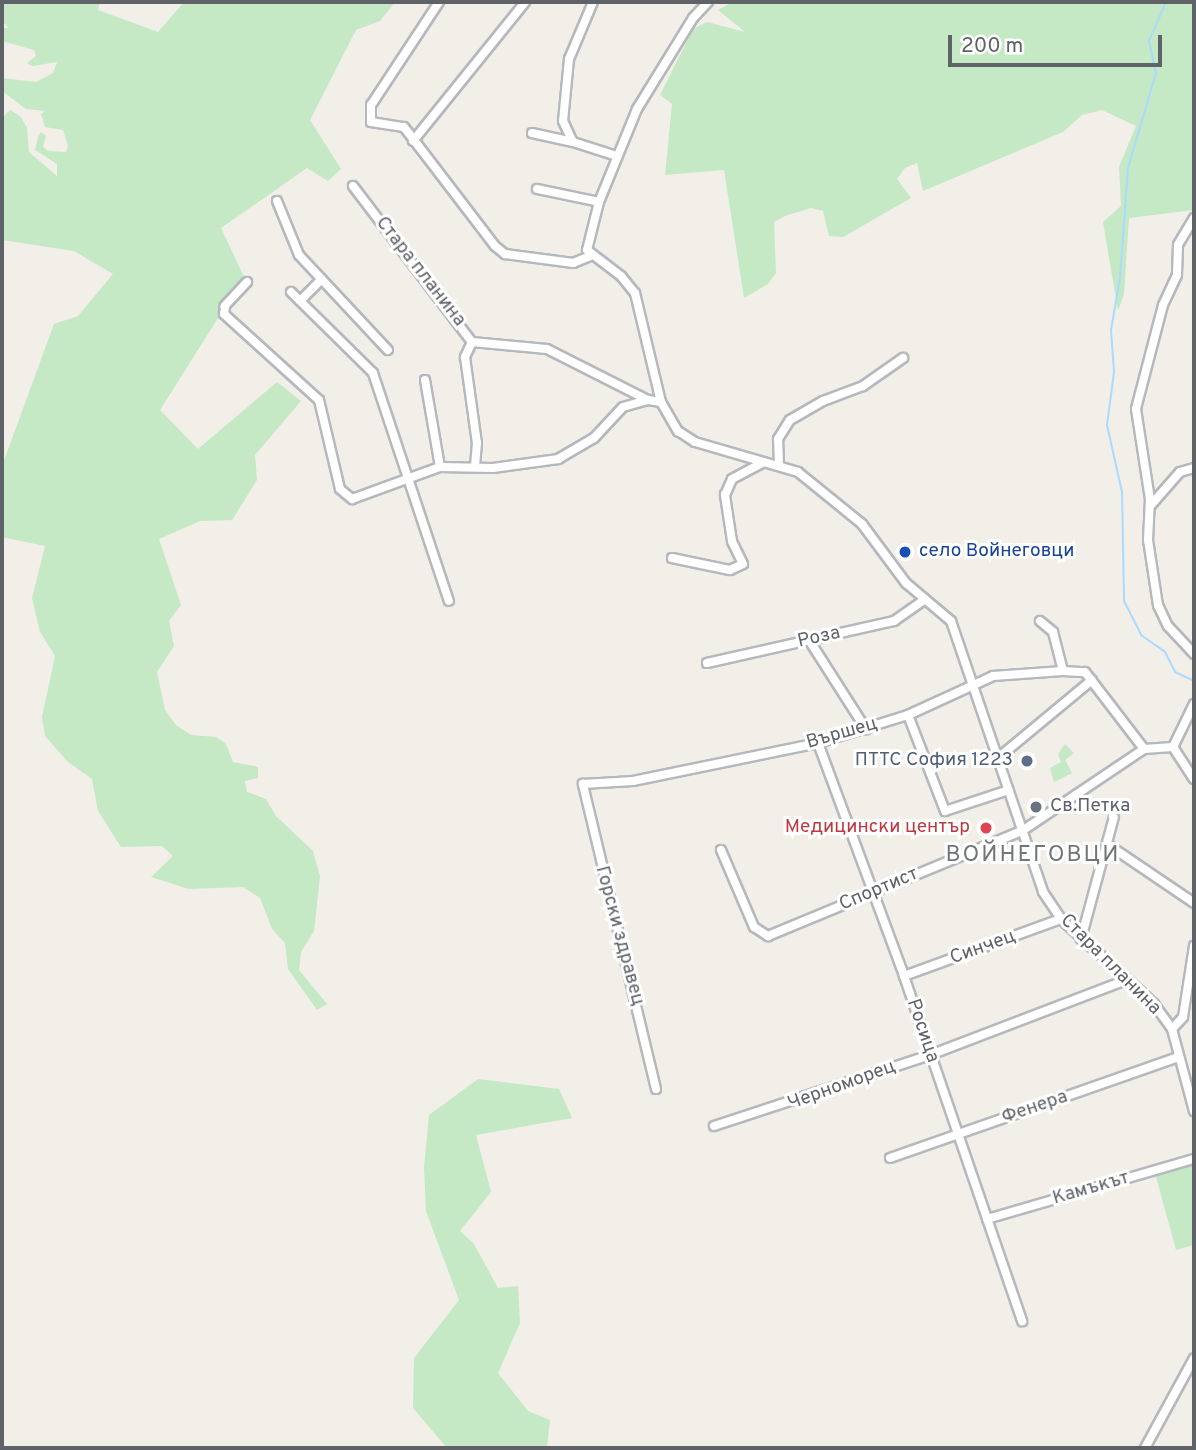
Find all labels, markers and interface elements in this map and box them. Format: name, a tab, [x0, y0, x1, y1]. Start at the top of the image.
scale bar	[951, 21, 1164, 65]
text: 200 m	[961, 33, 1023, 60]
street label: Стара планина	[370, 213, 470, 331]
place label: село Войнеговци	[919, 541, 1074, 563]
marker: село Войнеговци	[897, 544, 913, 560]
street label: Роза	[795, 622, 843, 654]
street label: Вършец	[804, 713, 880, 755]
place label: ПТТС София 1223	[855, 750, 1013, 772]
marker: ПТТС София 1223	[1019, 753, 1035, 769]
place label: Св.Петка	[1050, 796, 1130, 818]
marker: Св.Петка	[1028, 799, 1044, 815]
place label: Медицински център	[785, 817, 970, 839]
marker: Медицински център	[976, 818, 996, 838]
district label: ВОЙНЕГОВЦИ	[947, 842, 1119, 870]
street label: Спортист	[836, 863, 922, 917]
street label: Горски здравец	[589, 864, 649, 1008]
street label: Стара планина	[1055, 910, 1165, 1020]
street label: Синчец	[947, 926, 1019, 970]
street label: Росица	[901, 996, 943, 1066]
street label: Черноморец	[785, 1056, 899, 1116]
street label: Фенера	[999, 1086, 1071, 1130]
street label: Камъкът	[1050, 1167, 1132, 1211]

